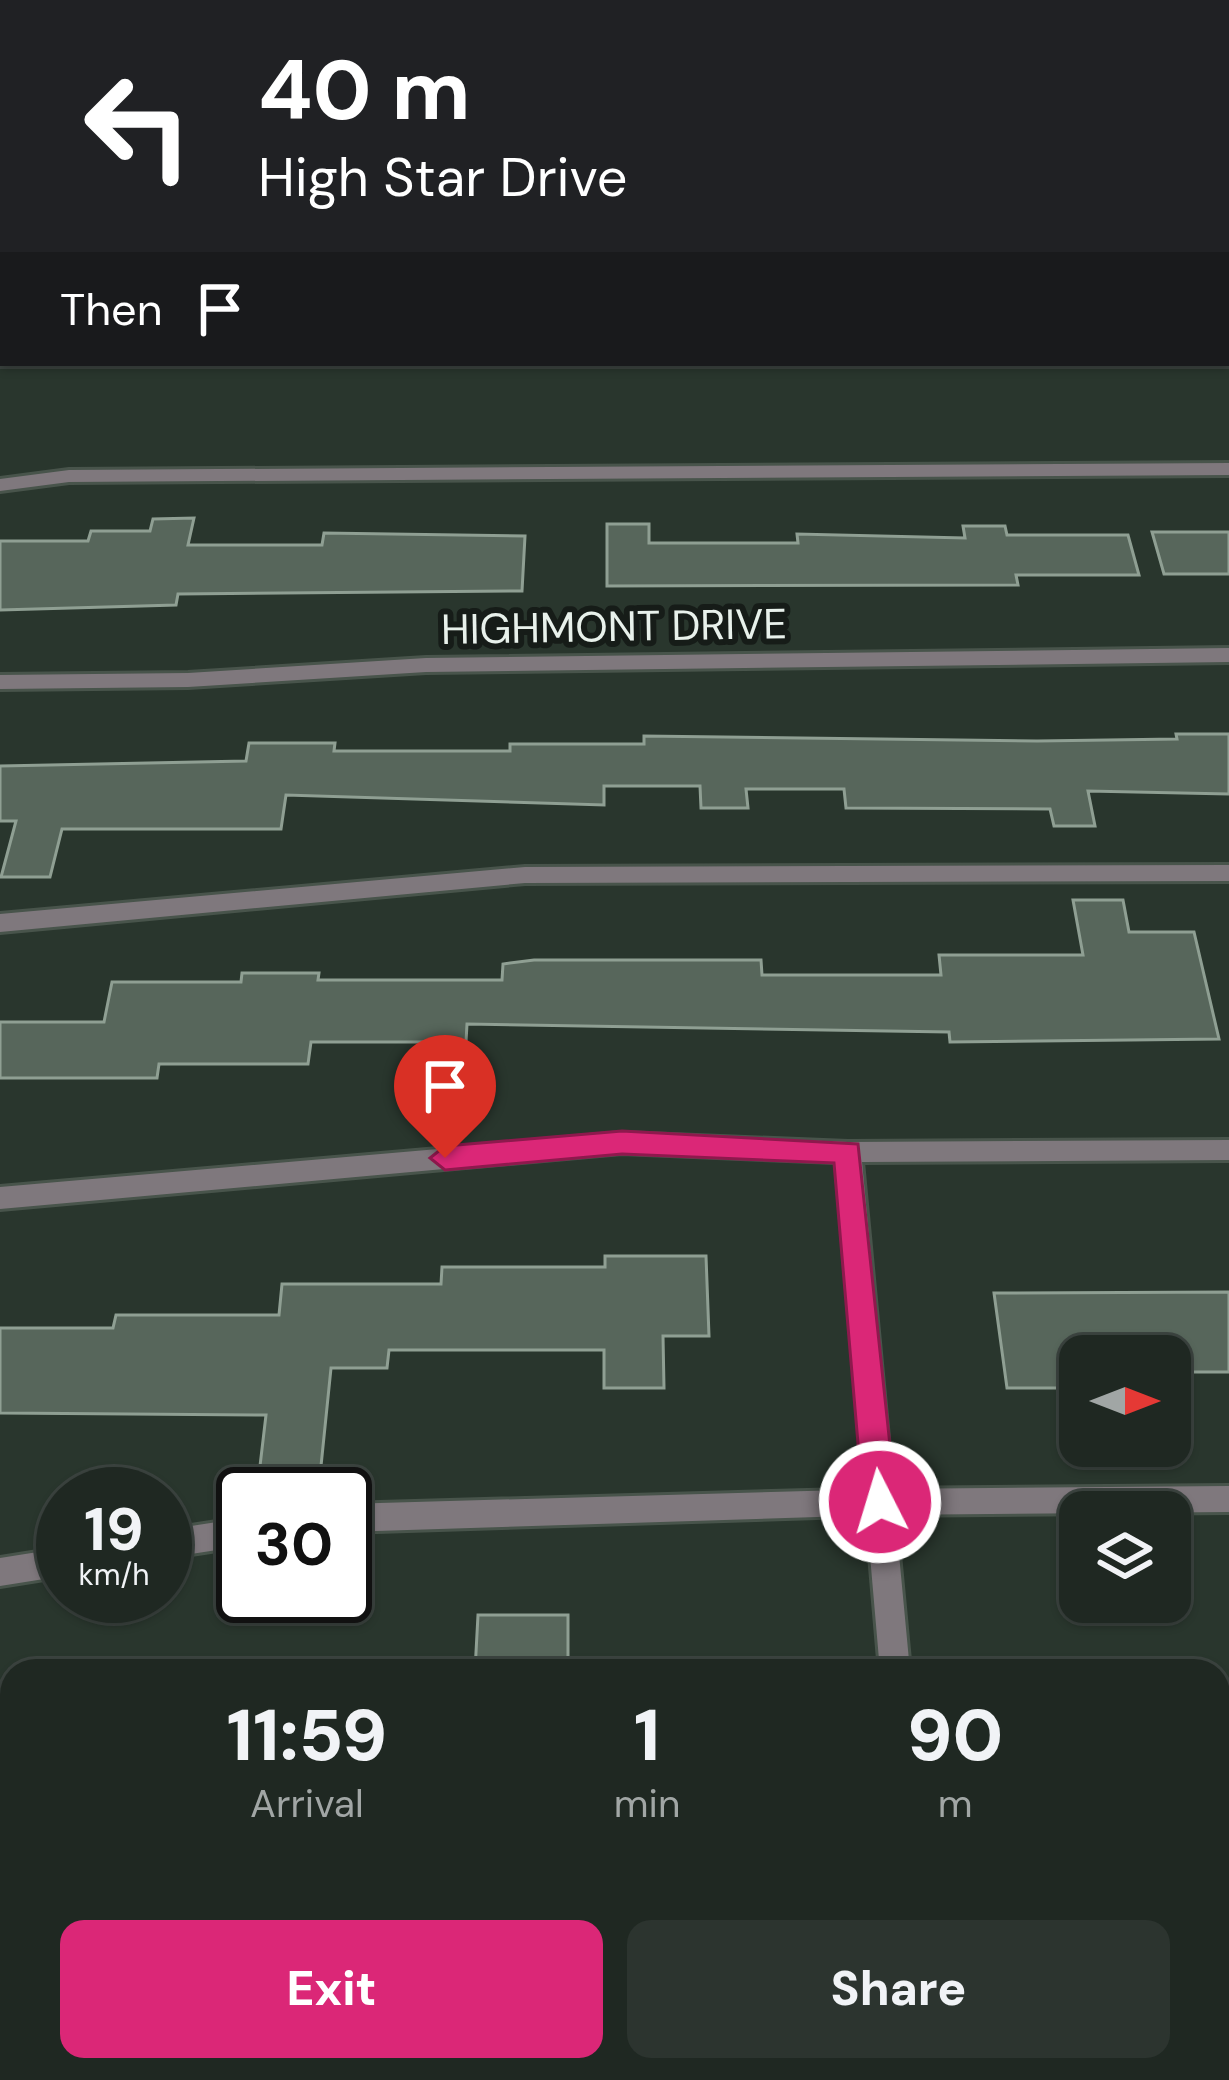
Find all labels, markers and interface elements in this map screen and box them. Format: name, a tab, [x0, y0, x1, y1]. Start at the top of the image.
text: 40 m	[258, 36, 471, 145]
icon: left	[60, 48, 216, 204]
text: High Star Drive	[258, 142, 627, 213]
icon: arrive	[187, 276, 253, 342]
text: Then	[60, 280, 163, 339]
street label: HIGHMONT DRIVE	[441, 596, 787, 657]
pin	[394, 1035, 496, 1158]
icon: arrive	[412, 1053, 478, 1119]
north arrow	[1059, 1335, 1191, 1467]
map controls	[1059, 1335, 1191, 1623]
position arrow	[817, 1439, 943, 1565]
speed limit sign: 30	[216, 1467, 372, 1623]
text: 19	[84, 1490, 144, 1569]
button: layers	[1059, 1491, 1191, 1623]
text: km/h	[79, 1555, 149, 1594]
text: 11:59	[227, 1689, 387, 1782]
text: 1	[634, 1689, 660, 1782]
text: 90	[907, 1689, 1003, 1782]
text: Arrival	[250, 1778, 364, 1829]
text: min	[614, 1778, 680, 1829]
text: m	[938, 1778, 973, 1829]
button: Exit	[60, 1920, 603, 2058]
button: Share	[627, 1920, 1170, 2058]

